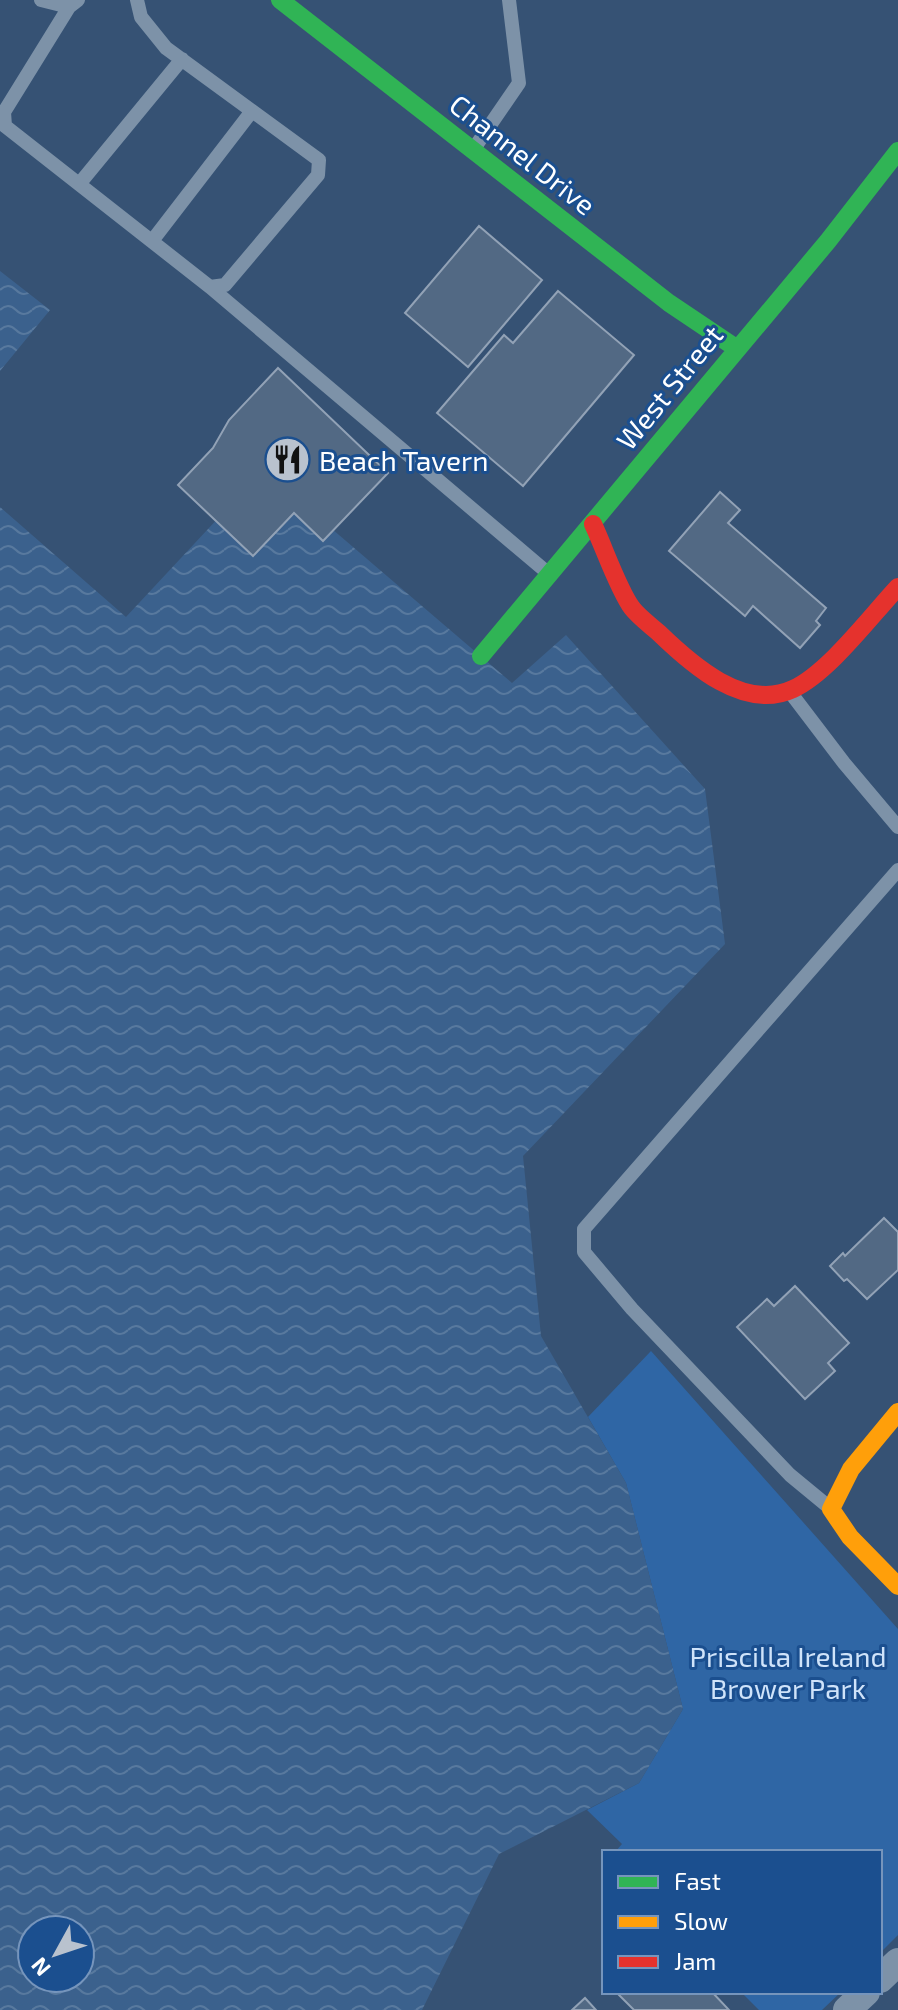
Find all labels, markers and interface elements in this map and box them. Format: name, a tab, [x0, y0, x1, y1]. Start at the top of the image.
street label: Channel Drive	[443, 87, 603, 221]
street label: West Street	[609, 318, 729, 456]
restaurant icon: Beach Tavern	[264, 436, 312, 484]
place label: Beach Tavern	[319, 443, 489, 477]
park label: Priscilla Ireland Brower Park	[689, 1639, 887, 1705]
legend	[602, 1850, 882, 1994]
text: Fast	[674, 1866, 721, 1895]
text: Slow	[674, 1906, 728, 1935]
north arrow	[16, 1914, 96, 1994]
text: Jam	[674, 1946, 716, 1975]
text: N	[25, 1953, 55, 1982]

